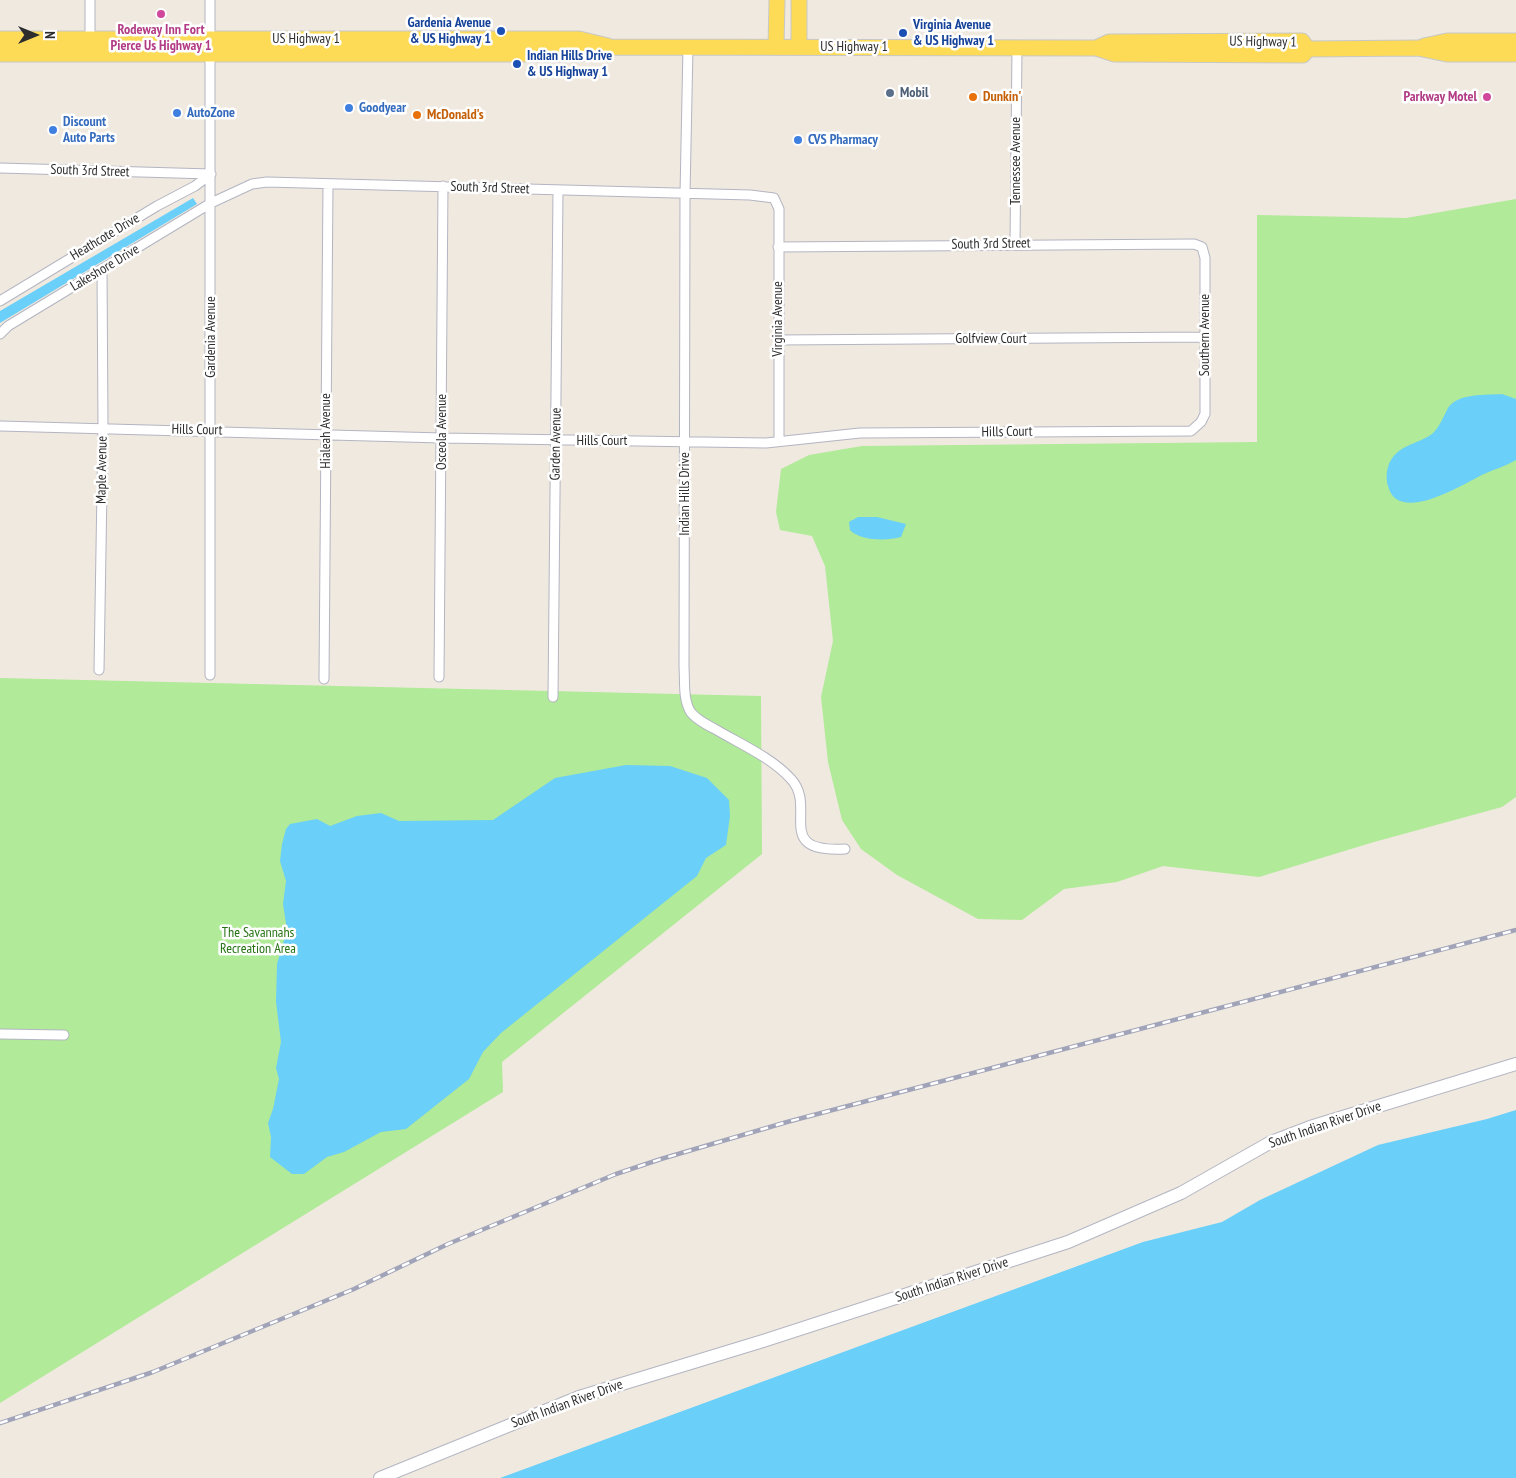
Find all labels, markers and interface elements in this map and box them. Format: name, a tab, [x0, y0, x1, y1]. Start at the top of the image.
marker: Rodeway Inn Fort Pierce Us Highway 1	[155, 8, 167, 20]
north arrow	[10, 10, 60, 60]
place label: Gardenia Avenue & US Highway 1	[407, 15, 491, 48]
place label: Virginia Avenue & US Highway 1	[913, 17, 994, 49]
place label: Rodeway Inn Fort Pierce Us Highway 1	[111, 22, 211, 54]
marker: Gardenia Avenue & US Highway 1	[495, 25, 507, 37]
marker: Virginia Avenue & US Highway 1	[897, 27, 909, 39]
text: N	[41, 31, 59, 39]
street label: US Highway 1	[272, 31, 340, 47]
street label: US Highway 1	[1229, 33, 1297, 51]
street label: US Highway 1	[820, 39, 888, 55]
place label: Indian Hills Drive & US Highway 1	[527, 48, 612, 80]
marker: Indian Hills Drive & US Highway 1	[511, 58, 523, 70]
place label: Mobil	[900, 85, 928, 101]
marker: Mobil	[884, 87, 896, 99]
place label: Dunkin'	[983, 89, 1021, 105]
place label: Parkway Motel	[1403, 89, 1477, 105]
marker: Dunkin'	[967, 91, 979, 103]
marker: Parkway Motel	[1481, 91, 1493, 103]
place label: Goodyear	[359, 100, 406, 116]
marker: Goodyear	[343, 102, 355, 114]
place label: AutoZone	[187, 105, 235, 121]
marker: AutoZone	[171, 107, 183, 119]
place label: McDonald's	[427, 107, 484, 123]
marker: McDonald's	[411, 109, 423, 121]
place label: Discount Auto Parts	[63, 114, 115, 146]
street label: Tennessee Avenue	[1008, 117, 1024, 205]
marker: Discount Auto Parts	[47, 124, 59, 136]
place label: CVS Pharmacy	[808, 132, 878, 148]
marker: CVS Pharmacy	[792, 134, 804, 146]
street label: South 3rd Street	[50, 161, 130, 181]
street label: South 3rd Street	[450, 178, 530, 198]
street label: Heathcote Drive	[67, 210, 143, 264]
street label: South 3rd Street	[951, 235, 1031, 253]
street label: Lakeshore Drive	[68, 241, 142, 295]
street label: Virginia Avenue	[770, 281, 786, 357]
street label: Southern Avenue	[1197, 294, 1213, 376]
street label: Gardenia Avenue	[203, 296, 219, 378]
street label: Golfview Court	[955, 331, 1027, 347]
street label: Hialeah Avenue	[318, 393, 334, 469]
street label: Osceola Avenue	[434, 394, 450, 470]
street label: Garden Avenue	[547, 408, 565, 480]
street label: Hills Court	[171, 421, 223, 439]
street label: Hills Court	[981, 423, 1033, 441]
street label: Hills Court	[577, 433, 627, 449]
street label: Maple Avenue	[93, 436, 111, 504]
street label: Indian Hills Drive	[677, 452, 693, 536]
park label: The Savannahs Recreation Area	[220, 925, 296, 958]
street label: South Indian River Drive	[1267, 1098, 1383, 1152]
street label: South Indian River Drive	[894, 1254, 1010, 1306]
street label: South Indian River Drive	[509, 1376, 625, 1432]

